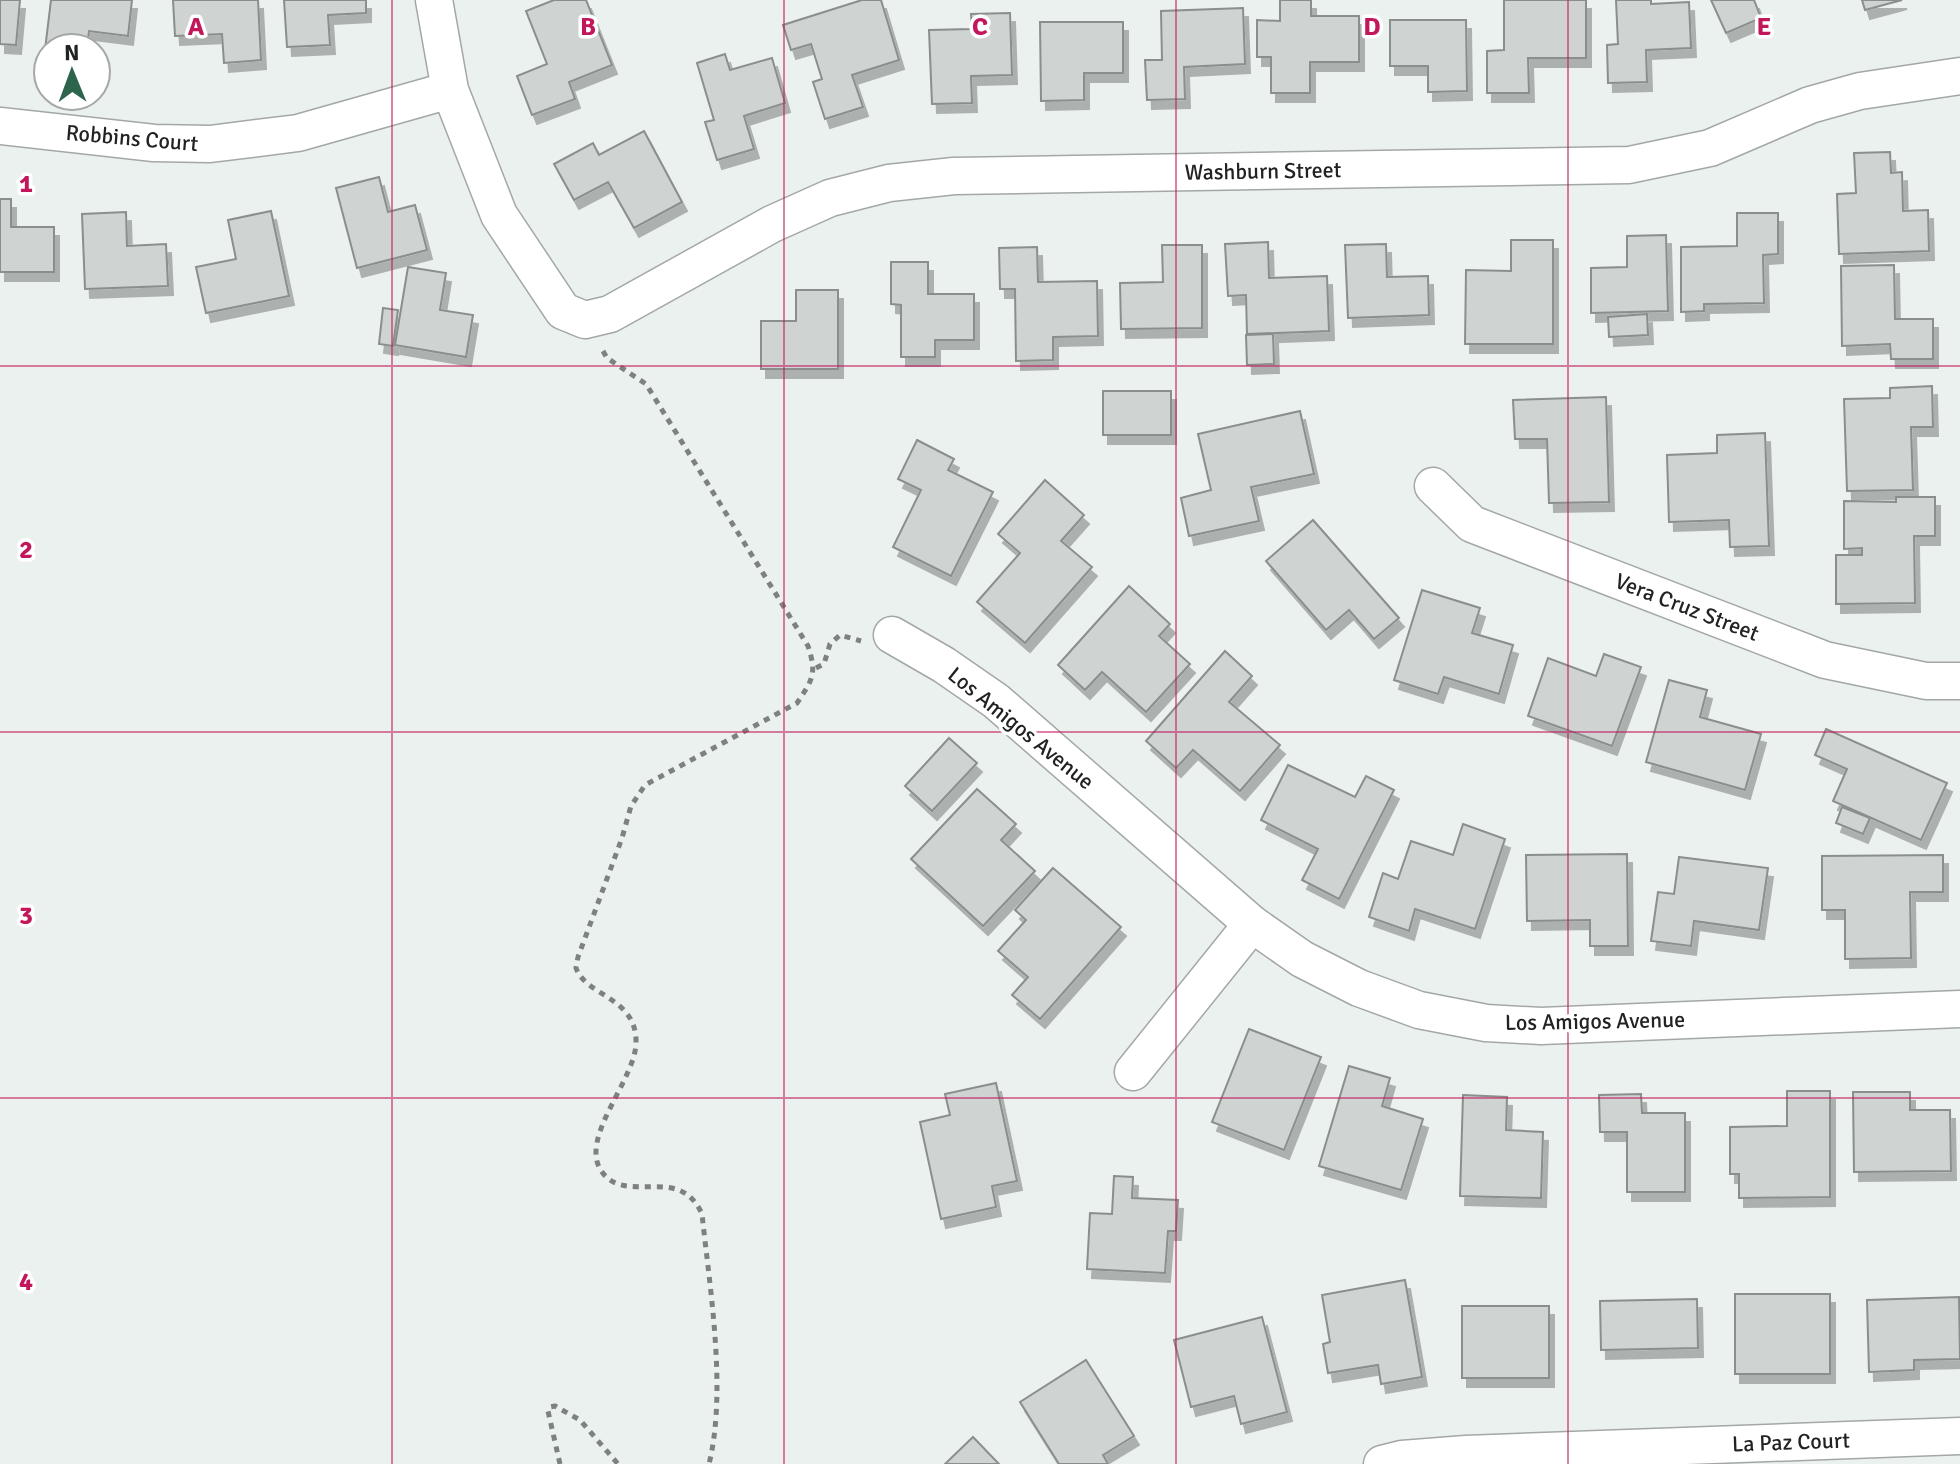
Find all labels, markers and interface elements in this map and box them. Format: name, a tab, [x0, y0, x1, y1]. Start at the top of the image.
text: A	[188, 11, 205, 43]
text: B	[580, 11, 596, 43]
text: C	[972, 11, 988, 43]
text: D	[1363, 11, 1381, 43]
text: E	[1757, 11, 1771, 43]
north arrow	[32, 32, 112, 112]
text: N	[64, 39, 80, 66]
street label: Robbins Court	[65, 119, 200, 157]
street label: Washburn Street	[1184, 156, 1342, 186]
text: 1	[19, 168, 33, 200]
text: 2	[19, 534, 33, 566]
street label: Vera Cruz Street	[1611, 567, 1763, 647]
street label: Los Amigos Avenue	[943, 661, 1099, 795]
text: 3	[19, 900, 33, 932]
street label: Los Amigos Avenue	[1505, 1006, 1685, 1036]
text: 4	[19, 1266, 33, 1298]
street label: La Paz Court	[1732, 1426, 1851, 1458]

